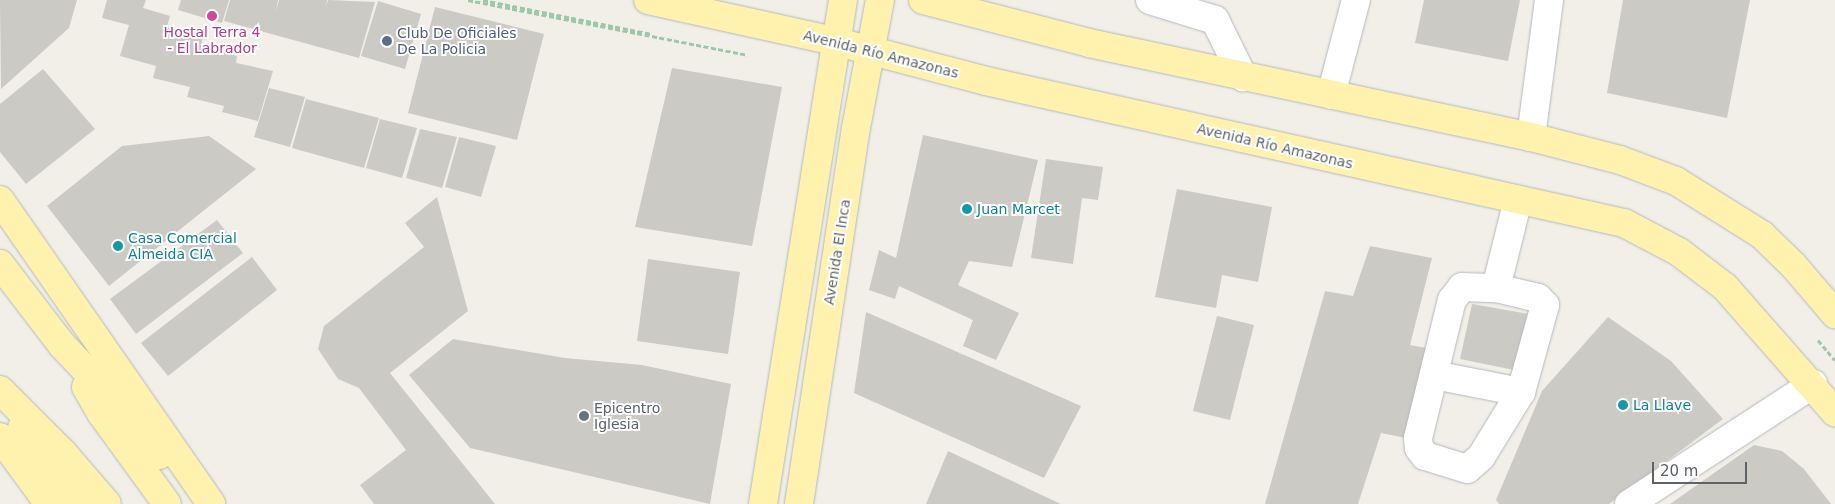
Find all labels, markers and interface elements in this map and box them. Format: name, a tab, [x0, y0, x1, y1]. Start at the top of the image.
marker: Hostal Terra 4 - El Labrador	[206, 10, 218, 22]
place label: Hostal Terra 4 - El Labrador	[164, 24, 260, 56]
place label: Club De Oficiales De La Policia	[397, 25, 517, 58]
street label: Avenida Río Amazonas	[802, 27, 960, 81]
marker: Club De Oficiales De La Policia	[381, 35, 393, 47]
street label: Avenida Río Amazonas	[1195, 120, 1355, 172]
street label: Avenida El Inca	[820, 198, 854, 306]
place label: Juan Marcet	[977, 201, 1060, 217]
marker: Juan Marcet	[961, 203, 973, 215]
place label: Casa Comercial Almeida CIA	[128, 230, 237, 262]
marker: Casa Comercial Almeida CIA	[112, 240, 124, 252]
place label: La Llave	[1633, 397, 1691, 413]
marker: La Llave	[1617, 399, 1629, 411]
place label: Epicentro Iglesia	[594, 400, 660, 432]
marker: Epicentro Iglesia	[578, 410, 590, 422]
scale bar	[1655, 452, 1750, 484]
text: 20 m	[1660, 462, 1698, 480]

